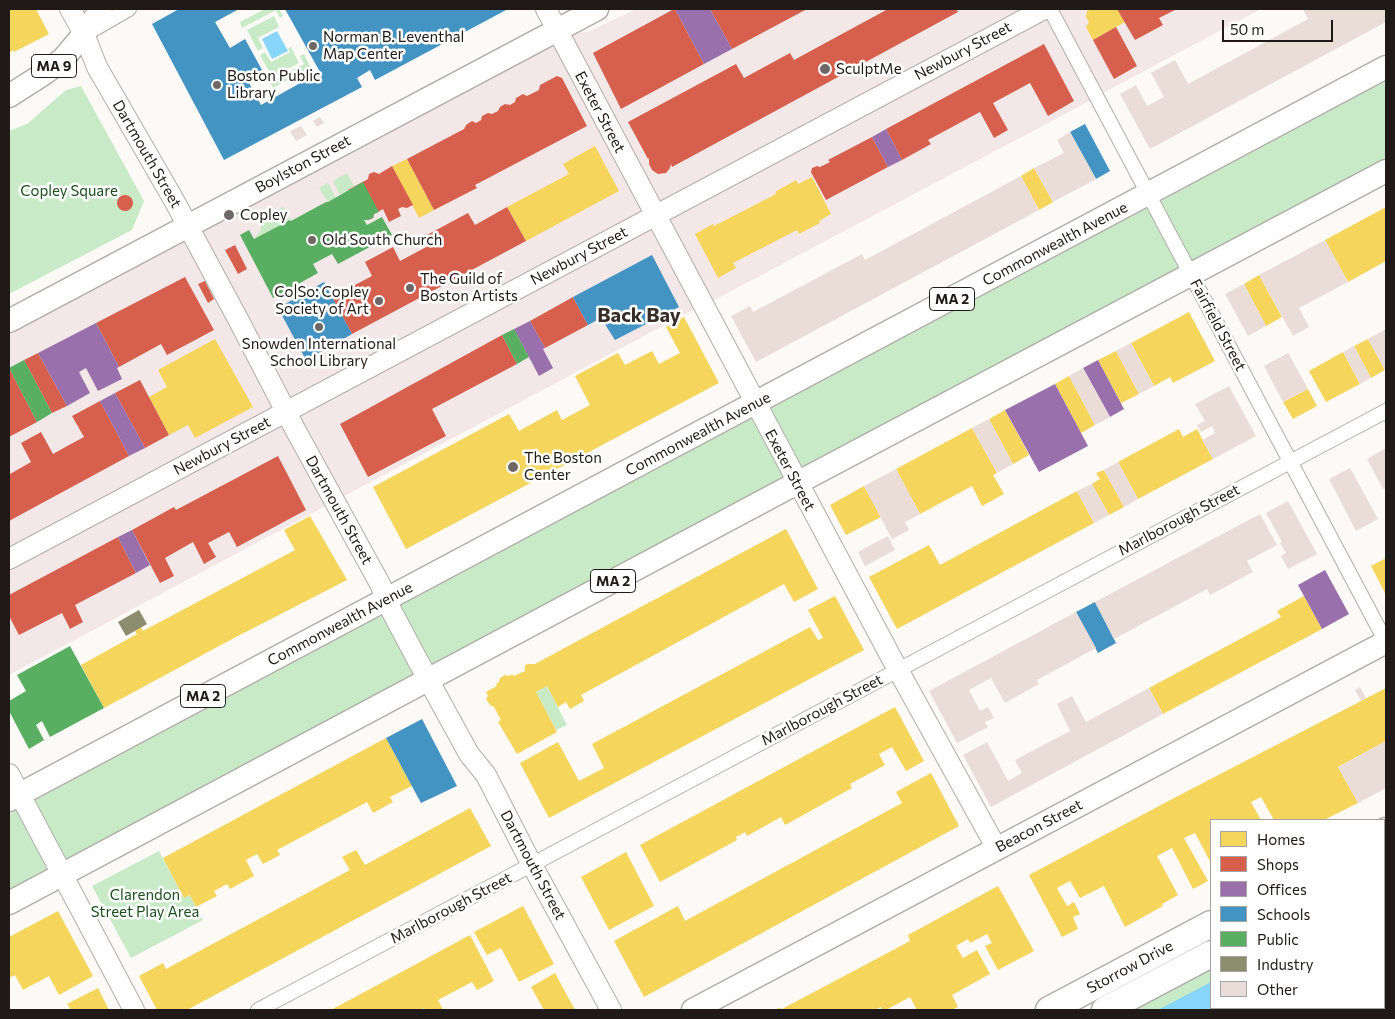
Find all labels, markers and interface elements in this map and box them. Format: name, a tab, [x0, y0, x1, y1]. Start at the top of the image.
scale bar	[1225, 10, 1336, 42]
street label: Newbury Street	[911, 18, 1015, 84]
text: 50 m	[1230, 20, 1264, 38]
place label: Norman B. Leventhal Map Center	[323, 28, 464, 63]
marker: Norman B. Leventhal Map Center	[307, 40, 319, 52]
road number: MA 9	[32, 54, 76, 78]
place label: SculptMe	[836, 60, 902, 78]
marker: SculptMe	[818, 62, 832, 76]
place label: Boston Public Library	[227, 67, 320, 102]
street label: Exeter Street	[571, 68, 629, 156]
marker: Boston Public Library	[211, 79, 223, 91]
street label: Dartmouth Street	[109, 97, 185, 211]
street label: Boylston Street	[252, 131, 354, 197]
park label: Copley Square	[20, 182, 118, 200]
street label: Commonwealth Avenue	[979, 198, 1131, 290]
place label: Copley	[240, 206, 287, 224]
marker: Copley	[222, 208, 236, 222]
street label: Newbury Street	[527, 223, 631, 289]
place label: Old South Church	[322, 231, 442, 249]
marker: Old South Church	[306, 234, 318, 246]
place label: The Guild of Boston Artists	[420, 270, 518, 305]
street label: Fairfield Street	[1186, 276, 1250, 374]
marker: The Guild of Boston Artists	[404, 282, 416, 294]
place label: Co|So: Copley Society of Art	[274, 283, 369, 318]
road number: MA 2	[930, 288, 974, 310]
marker: Co|So: Copley Society of Art	[373, 295, 385, 307]
district label: Back Bay	[597, 303, 681, 327]
marker: Snowden International School Library	[313, 321, 325, 333]
place label: Snowden International School Library	[242, 335, 396, 370]
street label: Commonwealth Avenue	[622, 388, 774, 480]
street label: Newbury Street	[170, 413, 274, 479]
street label: Exeter Street	[761, 426, 819, 514]
place label: The Boston Center	[524, 449, 602, 484]
street label: Dartmouth Street	[302, 453, 376, 567]
marker: The Boston Center	[506, 460, 520, 474]
street label: Marlborough Street	[1115, 480, 1243, 560]
road number: MA 2	[590, 570, 636, 592]
street label: Commonwealth Avenue	[264, 578, 416, 670]
street label: Marlborough Street	[758, 670, 886, 750]
road number: MA 2	[180, 684, 226, 708]
street label: Beacon Street	[993, 796, 1085, 856]
street label: Dartmouth Street	[497, 807, 569, 923]
legend	[1210, 819, 1385, 1009]
text: Homes	[1257, 830, 1305, 848]
text: Shops	[1257, 855, 1299, 873]
street label: Marlborough Street	[387, 868, 515, 948]
text: Offices	[1257, 880, 1307, 898]
park label: Clarendon Street Play Area	[91, 886, 199, 921]
text: Schools	[1257, 905, 1310, 923]
text: Public	[1257, 930, 1299, 948]
street label: Storrow Drive	[1084, 937, 1176, 997]
text: Industry	[1257, 955, 1314, 973]
text: Other	[1257, 980, 1298, 998]

